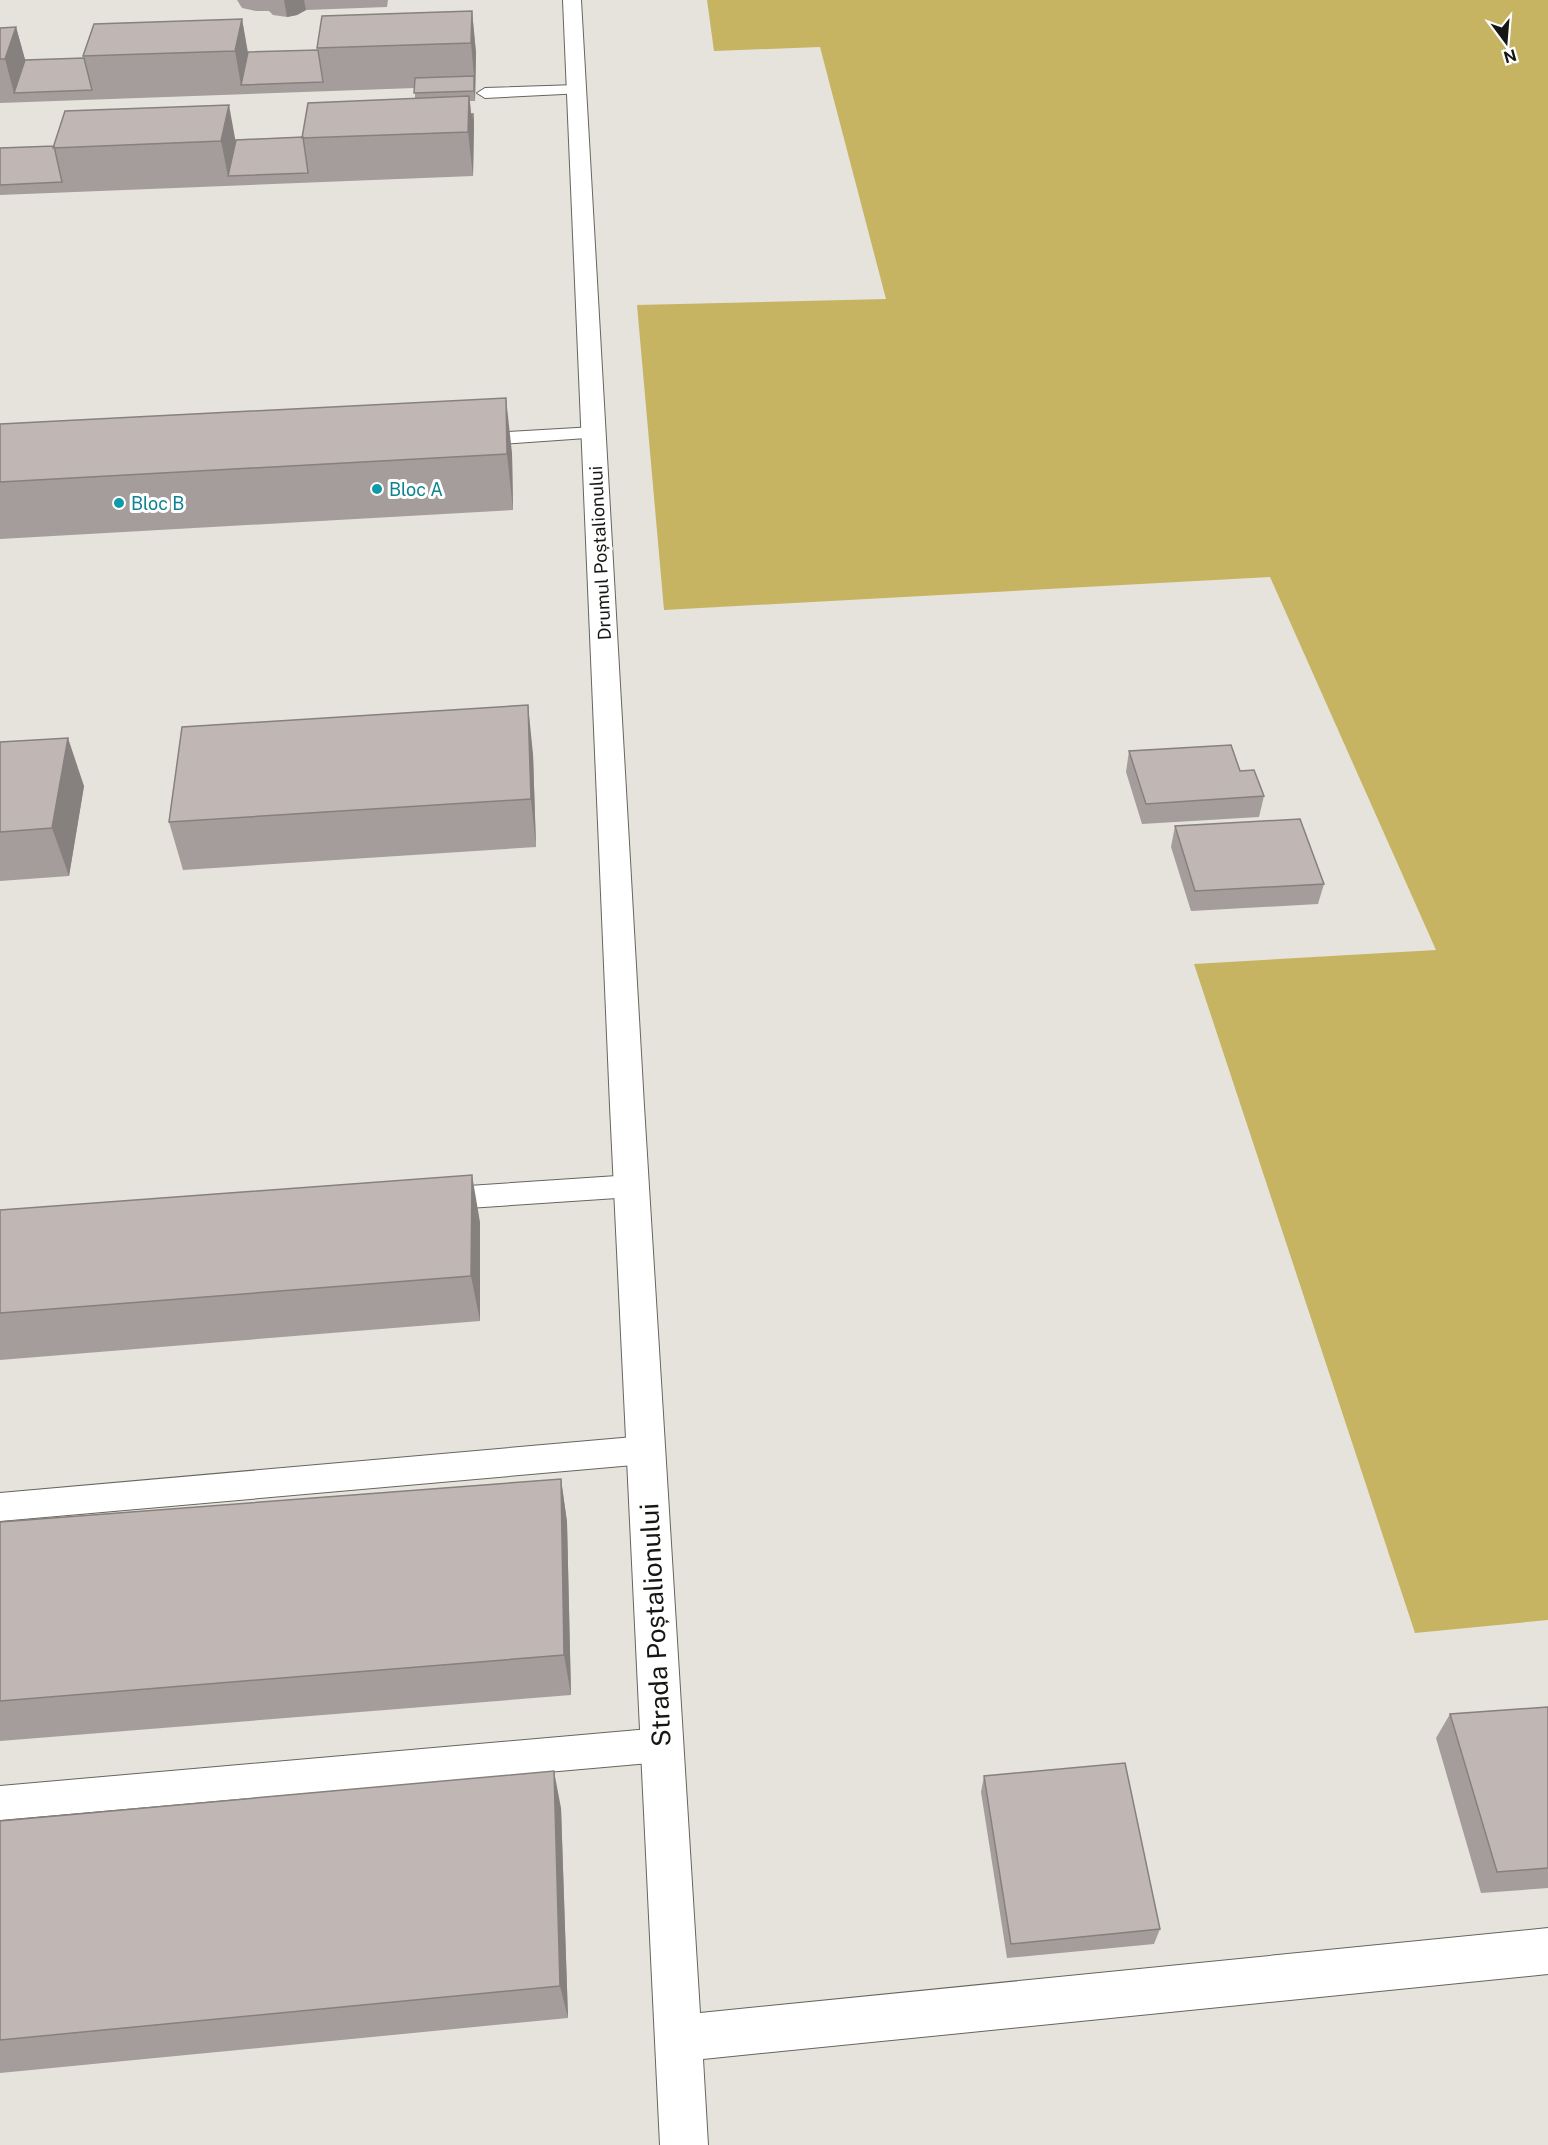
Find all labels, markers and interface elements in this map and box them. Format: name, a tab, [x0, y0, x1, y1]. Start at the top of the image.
north arrow	[1476, 12, 1536, 72]
text: N	[1501, 45, 1519, 67]
street label: Drumul Poștalionului	[585, 465, 615, 641]
place label: Bloc A	[389, 479, 443, 500]
marker: Bloc A	[370, 482, 384, 496]
place label: Bloc B	[131, 493, 184, 514]
marker: Bloc B	[112, 496, 126, 510]
street label: Strada Poștalionului	[633, 1502, 677, 1748]

